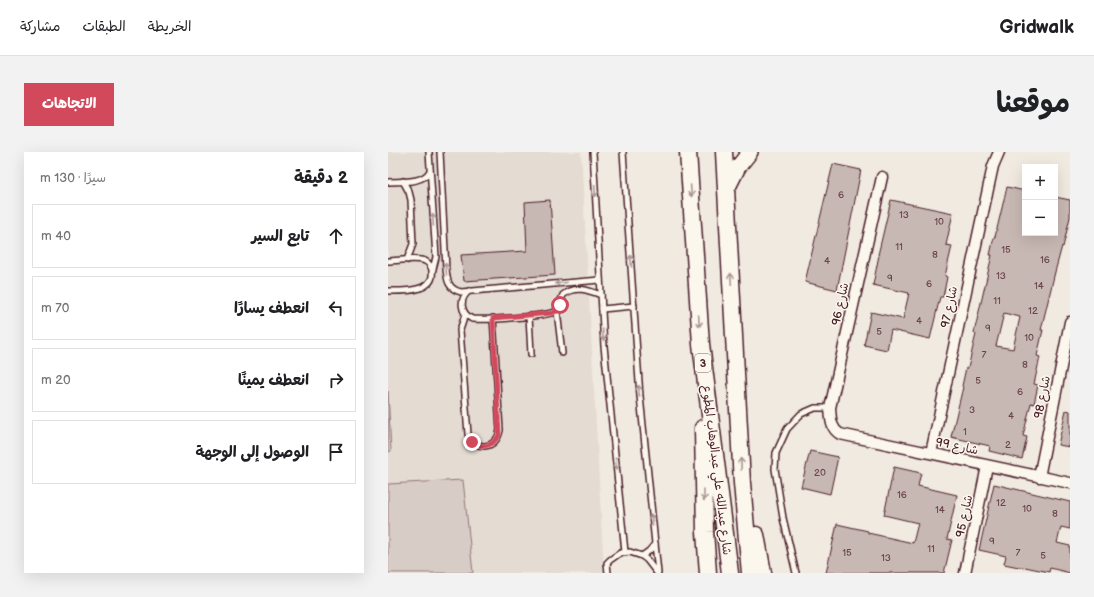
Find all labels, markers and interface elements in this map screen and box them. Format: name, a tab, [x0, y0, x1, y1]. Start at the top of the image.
text: Gridwalk	[999, 16, 1074, 39]
text: مشاركة	[20, 18, 60, 35]
text: الطبقات	[82, 18, 126, 35]
text: الخريطة	[148, 18, 191, 35]
button: الاتجاهات	[24, 83, 114, 126]
text: موقعنا	[996, 87, 1070, 120]
map controls	[1022, 164, 1058, 236]
button: +	[1022, 164, 1058, 200]
text: 2 دقيقة	[294, 168, 348, 188]
text: سيرًا · 130 m	[40, 170, 106, 186]
one-way arrow	[592, 184, 599, 197]
one-way arrow	[687, 184, 694, 197]
house number: 6	[838, 189, 844, 201]
button: −	[1022, 200, 1058, 236]
house number: 13	[899, 209, 909, 221]
one-way arrow	[430, 214, 437, 227]
house number: 10	[934, 216, 944, 228]
icon: ahead	[325, 225, 347, 247]
text: تابع السير	[251, 227, 309, 246]
text: 40 m	[41, 228, 71, 244]
house number: 11	[895, 241, 903, 253]
house number: 15	[1001, 244, 1011, 256]
house number: 8	[932, 249, 938, 261]
house number: 16	[1040, 254, 1050, 266]
one-way arrow	[627, 255, 634, 268]
house number: 4	[824, 255, 830, 267]
one-way arrow	[443, 263, 450, 276]
house number: 13	[996, 270, 1006, 282]
house number: 9	[887, 272, 893, 284]
one-way arrow	[727, 273, 735, 286]
house number: 6	[926, 278, 932, 290]
one-way arrow	[555, 280, 568, 287]
house number: 14	[1034, 280, 1044, 292]
street label: شارع 96	[829, 281, 853, 327]
street label: شارع 97	[938, 285, 962, 329]
house number: 11	[993, 295, 1001, 307]
route start	[551, 296, 569, 314]
icon: left	[325, 297, 347, 319]
text: انعطف يسارًا	[234, 299, 309, 318]
text: 70 m	[41, 300, 69, 316]
house number: 12	[1028, 305, 1038, 317]
one-way arrow	[696, 314, 703, 327]
house number: 4	[916, 315, 922, 327]
house number: 9	[985, 322, 991, 334]
house number: 5	[876, 326, 882, 338]
one-way arrow	[599, 328, 607, 341]
house number: 10	[1024, 332, 1034, 344]
house number: 7	[982, 349, 987, 361]
road number: 3	[695, 354, 711, 372]
house number: 8	[1022, 359, 1028, 371]
icon: right	[325, 369, 347, 391]
text: انعطف يمينًا	[238, 371, 309, 390]
text: 20 m	[41, 372, 71, 388]
street label: شارع 98	[1031, 374, 1055, 420]
house number: 5	[975, 375, 981, 387]
street label: شارع عبدالله علي عبدالوهاب المطوع	[696, 384, 734, 556]
one-way arrow	[636, 385, 643, 398]
house number: 6	[1017, 386, 1023, 398]
house number: 3	[969, 404, 975, 416]
house number: 4	[1008, 410, 1014, 422]
house number: 1	[963, 426, 967, 438]
route end	[463, 433, 481, 451]
street label: شارع 99	[934, 435, 980, 459]
house number: 2	[1005, 439, 1011, 451]
icon: arrive	[325, 441, 347, 463]
text: الوصول إلى الوجهة	[195, 443, 309, 462]
one-way arrow	[612, 457, 619, 470]
one-way arrow	[737, 458, 744, 471]
house number: 20	[814, 467, 826, 479]
one-way arrow	[701, 488, 708, 501]
house number: 16	[897, 489, 907, 501]
street label: شارع 95	[953, 493, 977, 539]
house number: 12	[996, 497, 1006, 509]
house number: 10	[1022, 503, 1032, 515]
house number: 14	[935, 504, 945, 516]
house number: 8	[1052, 508, 1058, 520]
one-way arrow	[649, 514, 656, 527]
house number: 9	[989, 535, 995, 547]
house number: 11	[927, 543, 935, 555]
house number: 15	[842, 547, 852, 559]
house number: 7	[1016, 547, 1021, 559]
house number: 5	[1040, 550, 1046, 562]
house number: 13	[881, 552, 891, 564]

